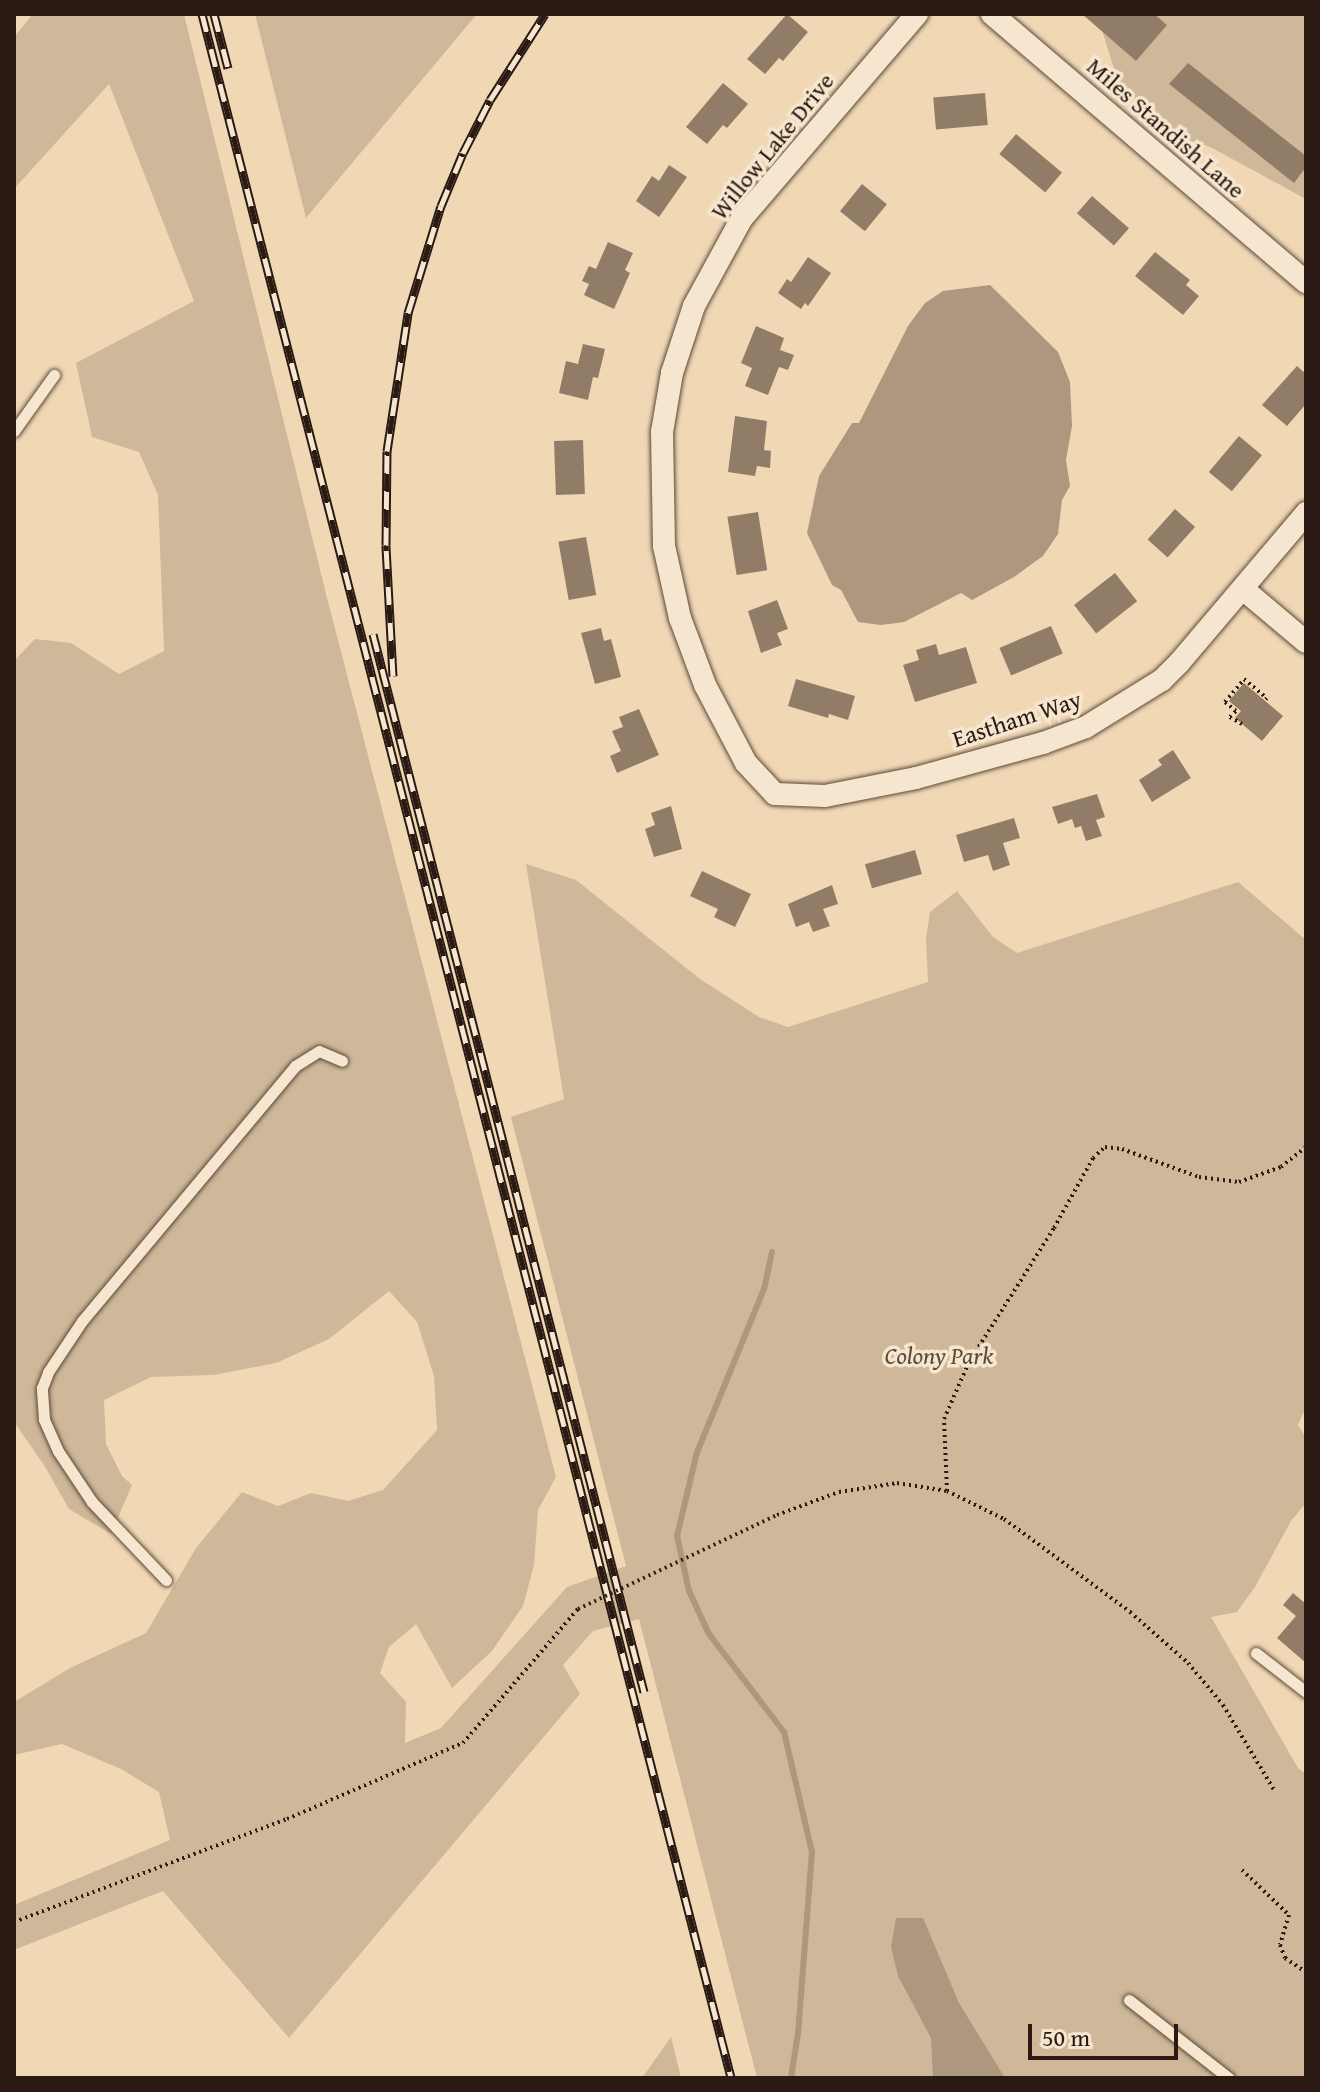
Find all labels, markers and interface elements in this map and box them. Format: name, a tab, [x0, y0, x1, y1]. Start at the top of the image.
street label: Miles Standish Lane	[1081, 52, 1251, 204]
street label: Willow Lake Drive	[704, 67, 840, 225]
street label: Eastham Way	[949, 685, 1085, 753]
park label: Colony Park	[885, 1342, 993, 1370]
scale bar	[1032, 2008, 1182, 2058]
text: 50 m	[1042, 2020, 1090, 2055]

